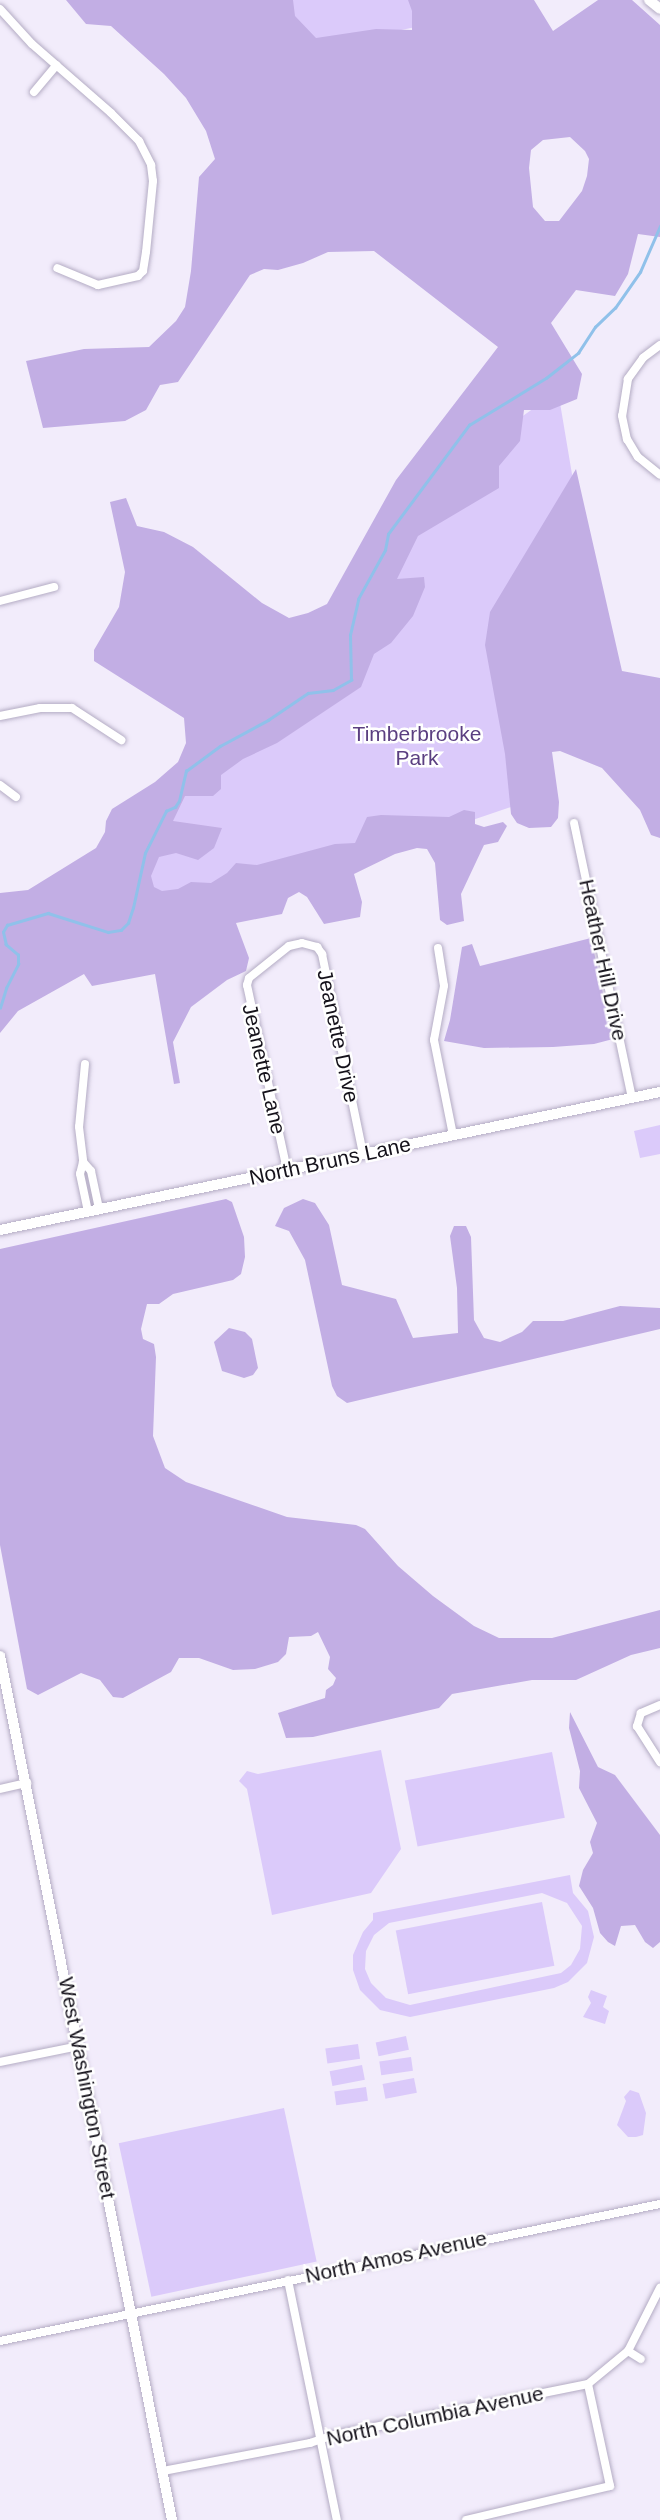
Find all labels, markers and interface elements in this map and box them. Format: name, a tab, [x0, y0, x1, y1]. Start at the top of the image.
park label: Timberbrooke Park	[353, 721, 481, 771]
street label: Heather Hill Drive	[574, 877, 632, 1043]
street label: Jeanette Drive	[312, 967, 364, 1105]
street label: Jeanette Lane	[237, 1001, 291, 1137]
street label: North Bruns Lane	[247, 1132, 413, 1190]
street label: West Washington Street	[53, 1975, 121, 2201]
street label: North Amos Avenue	[302, 2225, 490, 2289]
street label: North Columbia Avenue	[324, 2381, 546, 2451]

